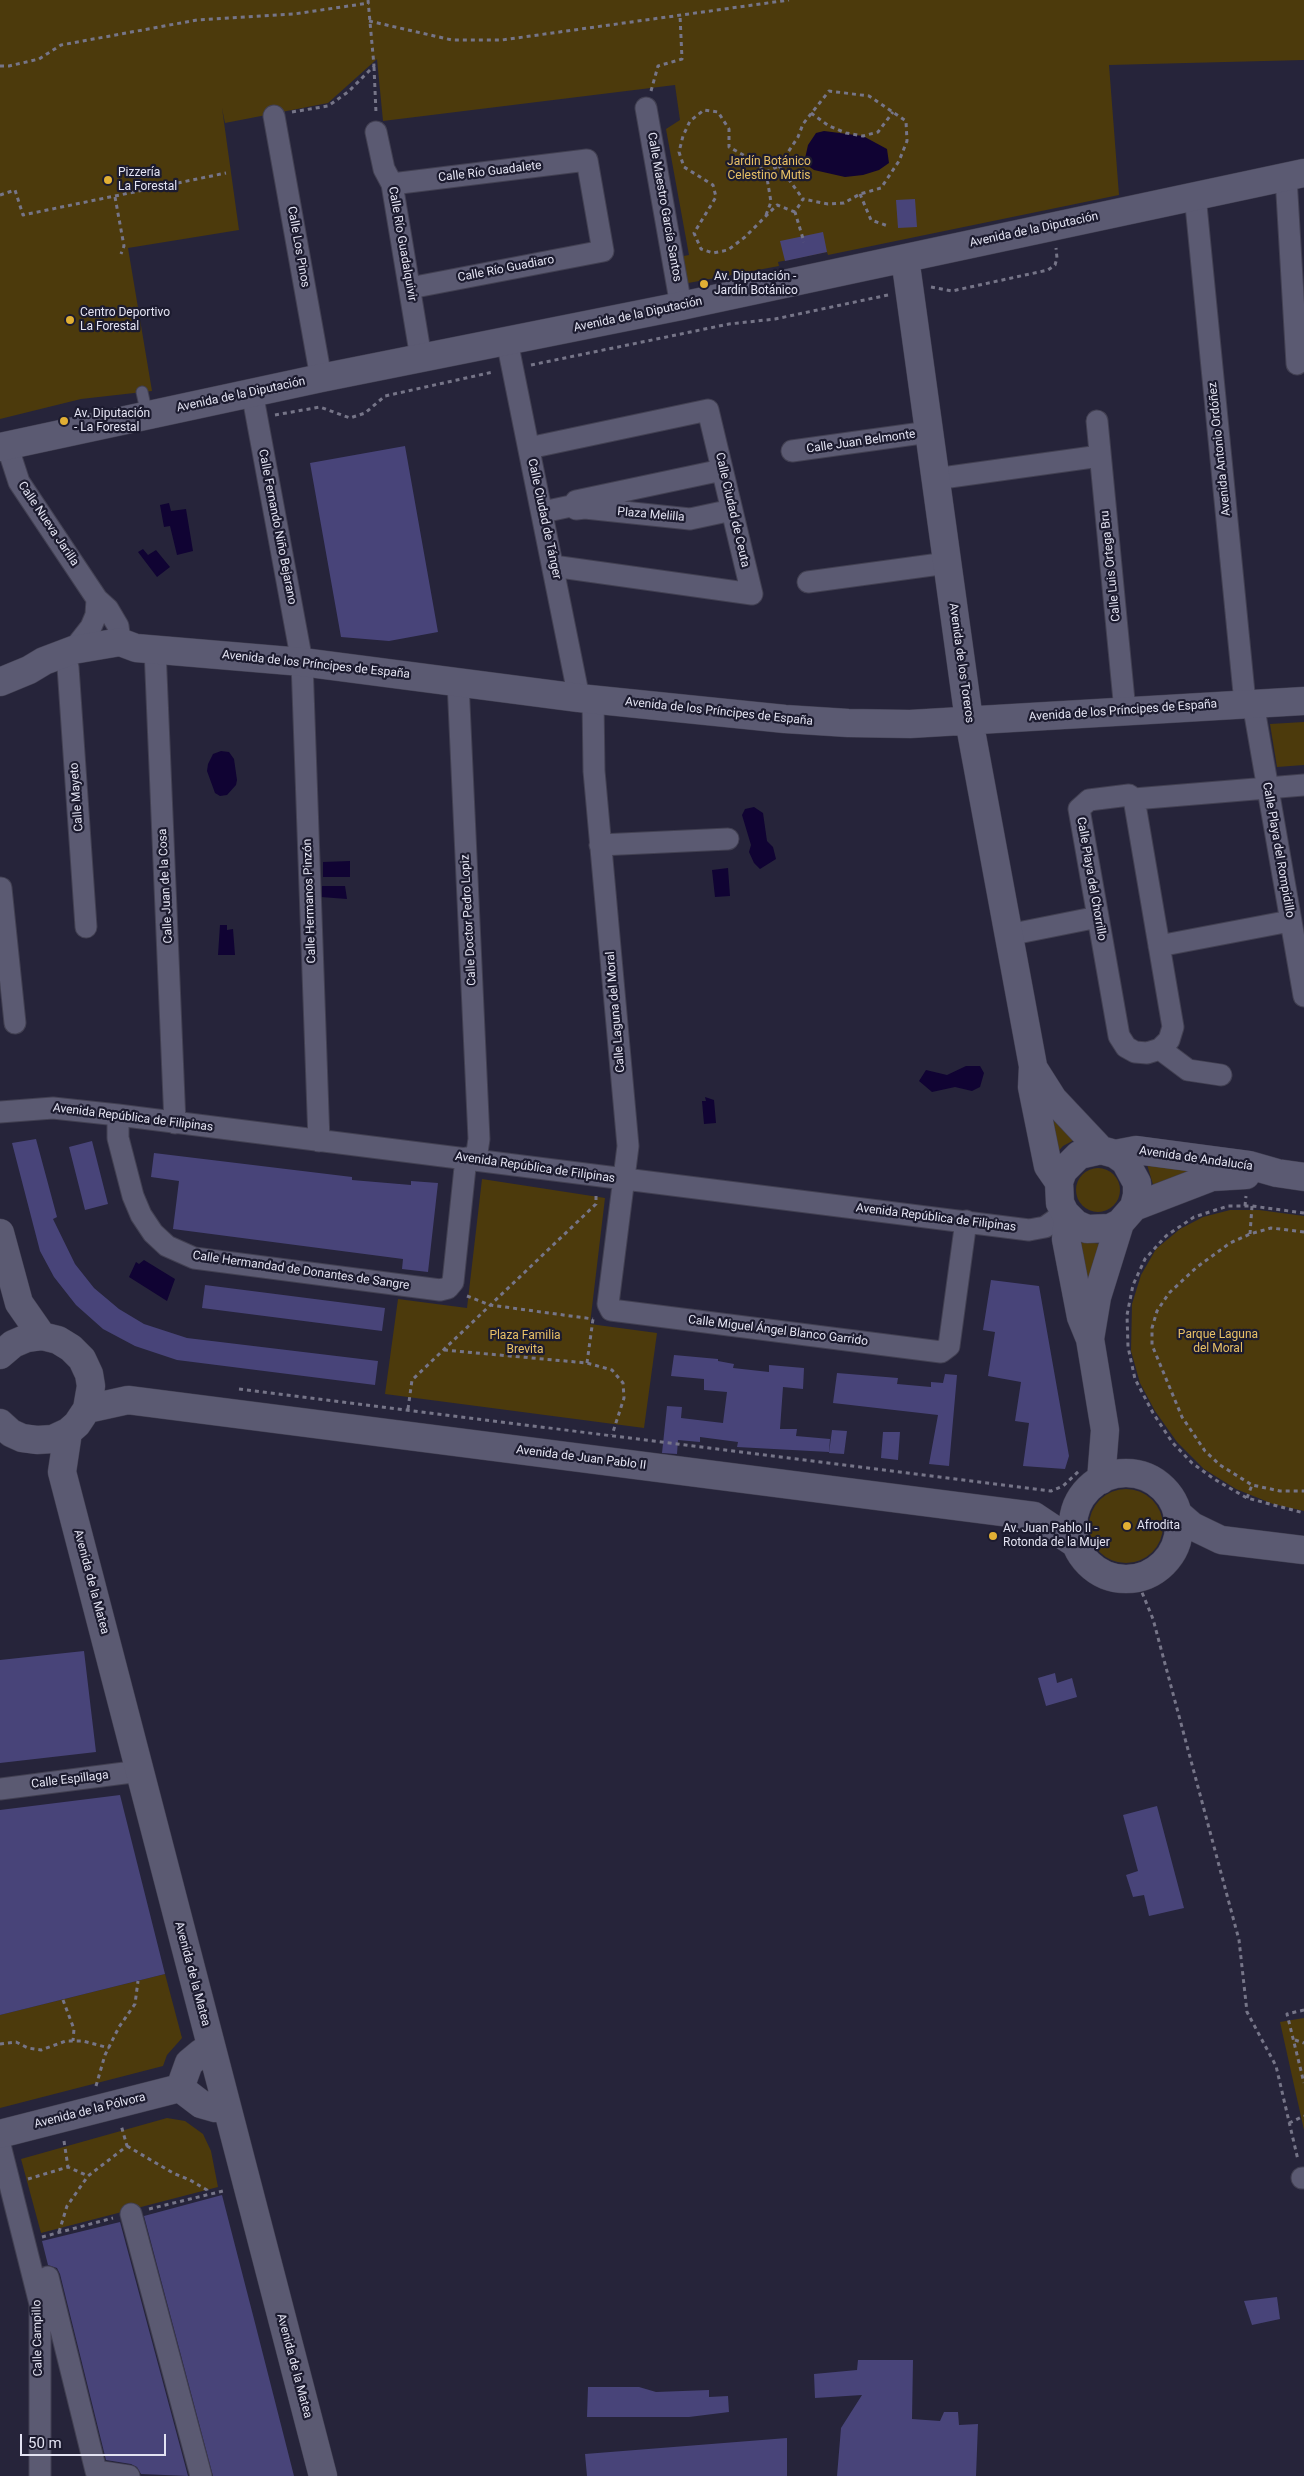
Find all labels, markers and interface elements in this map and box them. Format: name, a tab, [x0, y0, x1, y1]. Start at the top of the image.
street label: Calle Maestro García Santos	[644, 131, 684, 283]
park label: Jardín Botánico Celestino Mutis	[727, 155, 811, 183]
street label: Calle Río Guadalete	[438, 159, 542, 185]
place label: Pizzería La Forestal	[118, 166, 177, 194]
marker: Pizzería La Forestal	[102, 174, 114, 186]
street label: Calle Río Guadalquivir	[385, 185, 419, 303]
street label: Calle Los Pinos	[284, 205, 312, 289]
street label: Avenida de la Diputación	[968, 209, 1100, 251]
street label: Calle Río Guadiaro	[457, 253, 555, 285]
place label: Av. Diputación - Jardín Botánico	[714, 270, 798, 298]
marker: Av. Diputación - Jardín Botánico	[698, 278, 710, 290]
street label: Avenida de la Diputación	[572, 294, 704, 336]
place label: Centro Deportivo La Forestal	[80, 306, 170, 334]
marker: Centro Deportivo La Forestal	[64, 314, 76, 326]
street label: Avenida de la Diputación	[175, 374, 307, 416]
street label: Avenida Antonio Ordóñez	[1206, 381, 1234, 517]
place label: Av. Diputación - La Forestal	[74, 407, 150, 435]
marker: Av. Diputación - La Forestal	[58, 415, 70, 427]
street label: Calle Juan Belmonte	[806, 427, 916, 457]
street label: Calle Fernando Niño Bejarano	[255, 448, 299, 606]
street label: Calle Ciudad de Ceuta	[712, 451, 752, 569]
street label: Calle Ciudad de Tánger	[524, 457, 564, 581]
street label: Calle Nueva Jarilla	[14, 479, 82, 569]
street label: Plaza Melilla	[617, 505, 685, 525]
street label: Calle Luis Ortega Bru	[1098, 510, 1124, 622]
street label: Avenida de los Toreros	[945, 602, 977, 724]
street label: Avenida de los Príncipes de España	[221, 648, 411, 682]
street label: Avenida de los Príncipes de España	[624, 695, 814, 729]
street label: Avenida de los Príncipes de España	[1028, 697, 1218, 725]
street label: Calle Mayeto	[67, 762, 87, 832]
street label: Calle Playa del Rompidillo	[1259, 781, 1297, 919]
street label: Calle Playa del Chorrillo	[1073, 816, 1109, 942]
street label: Calle Juan de la Cosa	[156, 828, 176, 944]
street label: Calle Hermanos Pinzón	[301, 838, 319, 964]
street label: Calle Doctor Pedro Lopiz	[458, 854, 480, 986]
street label: Calle Laguna del Moral	[604, 951, 628, 1073]
street label: Avenida República de Filipinas	[52, 1101, 214, 1135]
street label: Avenida de Andalucía	[1138, 1144, 1254, 1174]
street label: Avenida República de Filipinas	[454, 1150, 616, 1186]
street label: Avenida República de Filipinas	[855, 1201, 1017, 1235]
street label: Calle Hermandad de Donantes de Sangre	[192, 1249, 410, 1293]
street label: Calle Miguel Ángel Blanco Garrido	[687, 1313, 869, 1349]
park label: Parque Laguna del Moral	[1178, 1328, 1258, 1356]
park label: Plaza Familia Brevita	[489, 1329, 561, 1357]
street label: Avenida de Juan Pablo II	[515, 1443, 647, 1473]
place label: Afrodita	[1137, 1519, 1180, 1533]
marker: Afrodita	[1121, 1520, 1133, 1532]
place label: Av. Juan Pablo II - Rotonda de la Mujer	[1003, 1522, 1110, 1550]
street label: Avenida de la Matea	[70, 1528, 112, 1636]
marker: Av. Juan Pablo II - Rotonda de la Mujer	[987, 1530, 999, 1542]
street label: Calle Espillaga	[31, 1768, 109, 1792]
street label: Avenida de la Matea	[171, 1920, 213, 2028]
street label: Avenida de la Pólvora	[33, 2090, 147, 2132]
street label: Calle Campillo	[30, 2300, 46, 2376]
street label: Avenida de la Matea	[273, 2312, 315, 2420]
scale bar	[22, 2424, 169, 2456]
text: 50 m	[28, 2434, 62, 2452]

